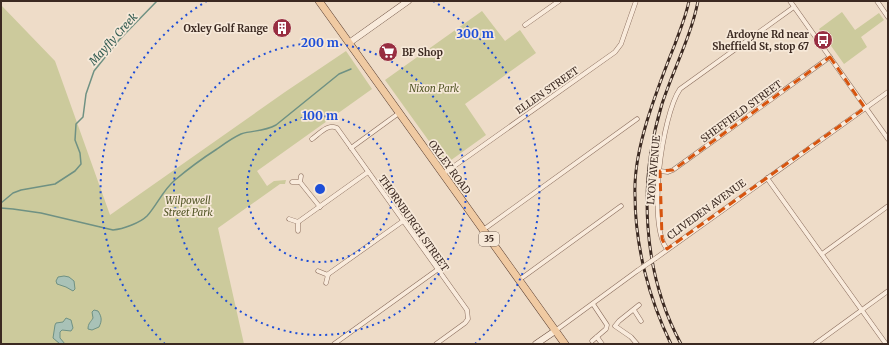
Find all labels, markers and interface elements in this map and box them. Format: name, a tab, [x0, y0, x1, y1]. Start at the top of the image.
water label: Mayfly Creek	[85, 10, 140, 69]
building icon: Oxley Golf Range	[271, 17, 293, 39]
place label: Oxley Golf Range	[184, 22, 269, 35]
text: 300 m	[456, 26, 494, 41]
place label: Ardoyne Rd near Sheffield St, stop 67	[712, 28, 809, 53]
bus stop icon: Ardoyne Rd near Sheffield St, stop 67	[812, 29, 834, 51]
text: 200 m	[301, 35, 339, 50]
supermarket icon: BP Shop	[377, 41, 399, 63]
place label: BP Shop	[402, 46, 443, 59]
street label: ELLEN STREET	[513, 64, 582, 117]
street label: SHEFFIELD STREET	[698, 77, 785, 145]
park label: Nixon Park	[409, 82, 460, 95]
text: 100 m	[302, 108, 338, 123]
street label: LYON AVENUE	[644, 134, 663, 205]
street label: OXLEY ROAD	[426, 138, 474, 197]
street label: THORNBURGH STREET	[375, 173, 452, 274]
street label: CLIVEDEN AVENUE	[664, 176, 749, 242]
centre of rings	[313, 182, 327, 196]
park label: Wilpowell Street Park	[163, 194, 213, 219]
road number: 35	[479, 232, 499, 246]

